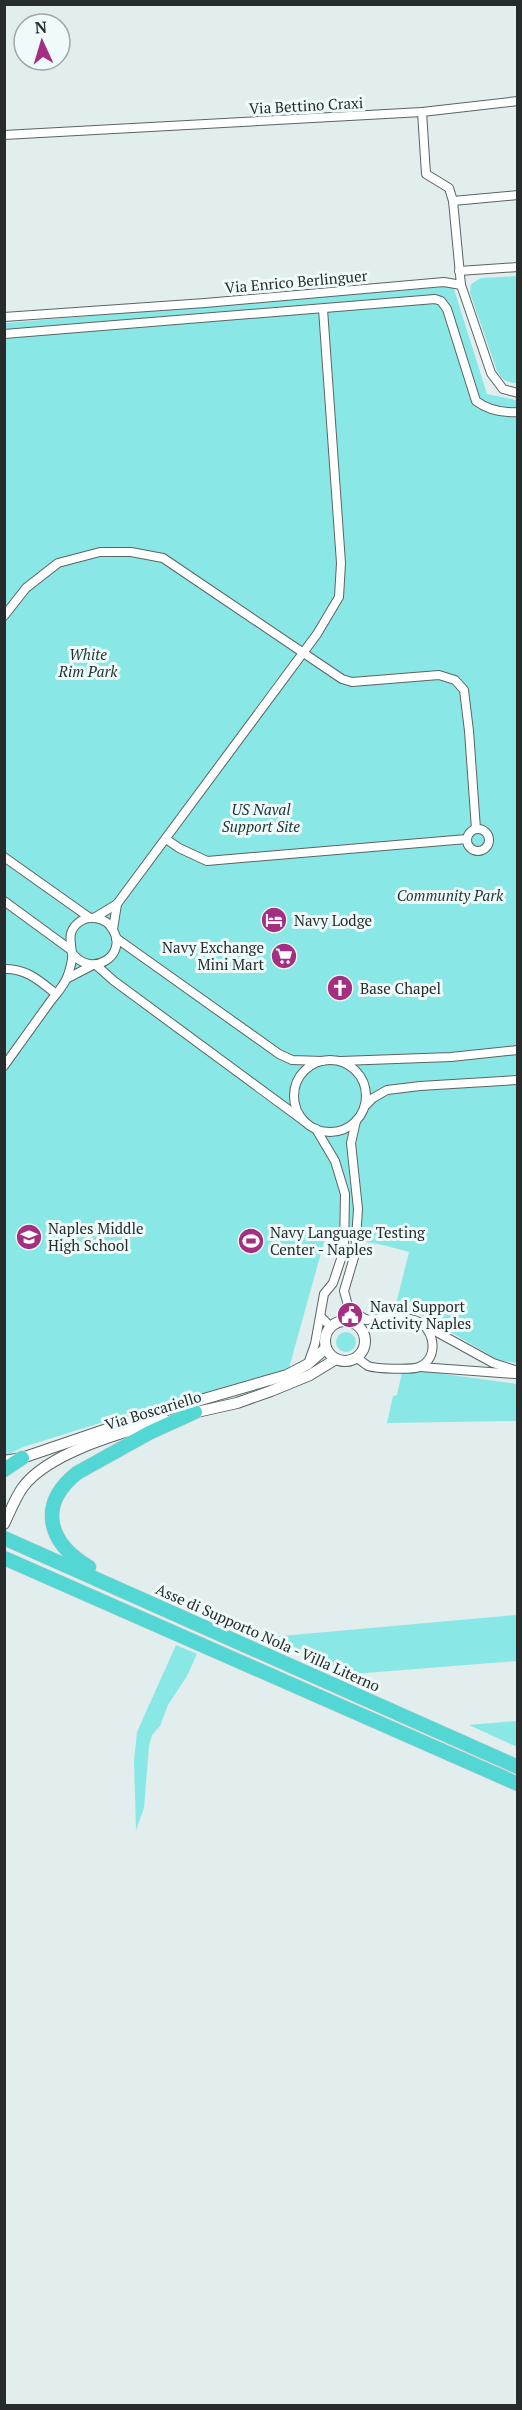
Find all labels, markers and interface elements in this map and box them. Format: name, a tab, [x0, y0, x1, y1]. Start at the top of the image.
north arrow	[12, 12, 72, 72]
text: N	[34, 16, 48, 38]
street label: Via Bettino Craxi	[248, 92, 364, 118]
street label: Via Enrico Berlinguer	[224, 265, 368, 297]
park label: White Rim Park	[58, 644, 118, 681]
park label: US Naval Support Site	[222, 799, 300, 836]
park label: Community Park	[397, 885, 504, 905]
hotel icon: Navy Lodge	[259, 905, 289, 935]
place label: Navy Lodge	[294, 910, 372, 930]
place label: Navy Exchange Mini Mart	[162, 937, 264, 974]
supermarket icon: Navy Exchange Mini Mart	[269, 941, 299, 971]
church icon: Base Chapel	[325, 973, 355, 1003]
place label: Base Chapel	[360, 978, 441, 998]
place label: Naples Middle High School	[48, 1218, 143, 1255]
school or university icon: Naples Middle High School	[14, 1222, 44, 1252]
place label: Navy Language Testing Center - Naples	[270, 1222, 426, 1259]
sports icon: Navy Language Testing Center - Naples	[236, 1226, 266, 1256]
place label: Naval Support Activity Naples	[370, 1296, 471, 1333]
public building icon: Naval Support Activity Naples	[335, 1300, 365, 1330]
street label: Via Boscariello	[102, 1386, 204, 1434]
street label: Asse di Supporto Nola - Villa Literno	[153, 1578, 383, 1696]

